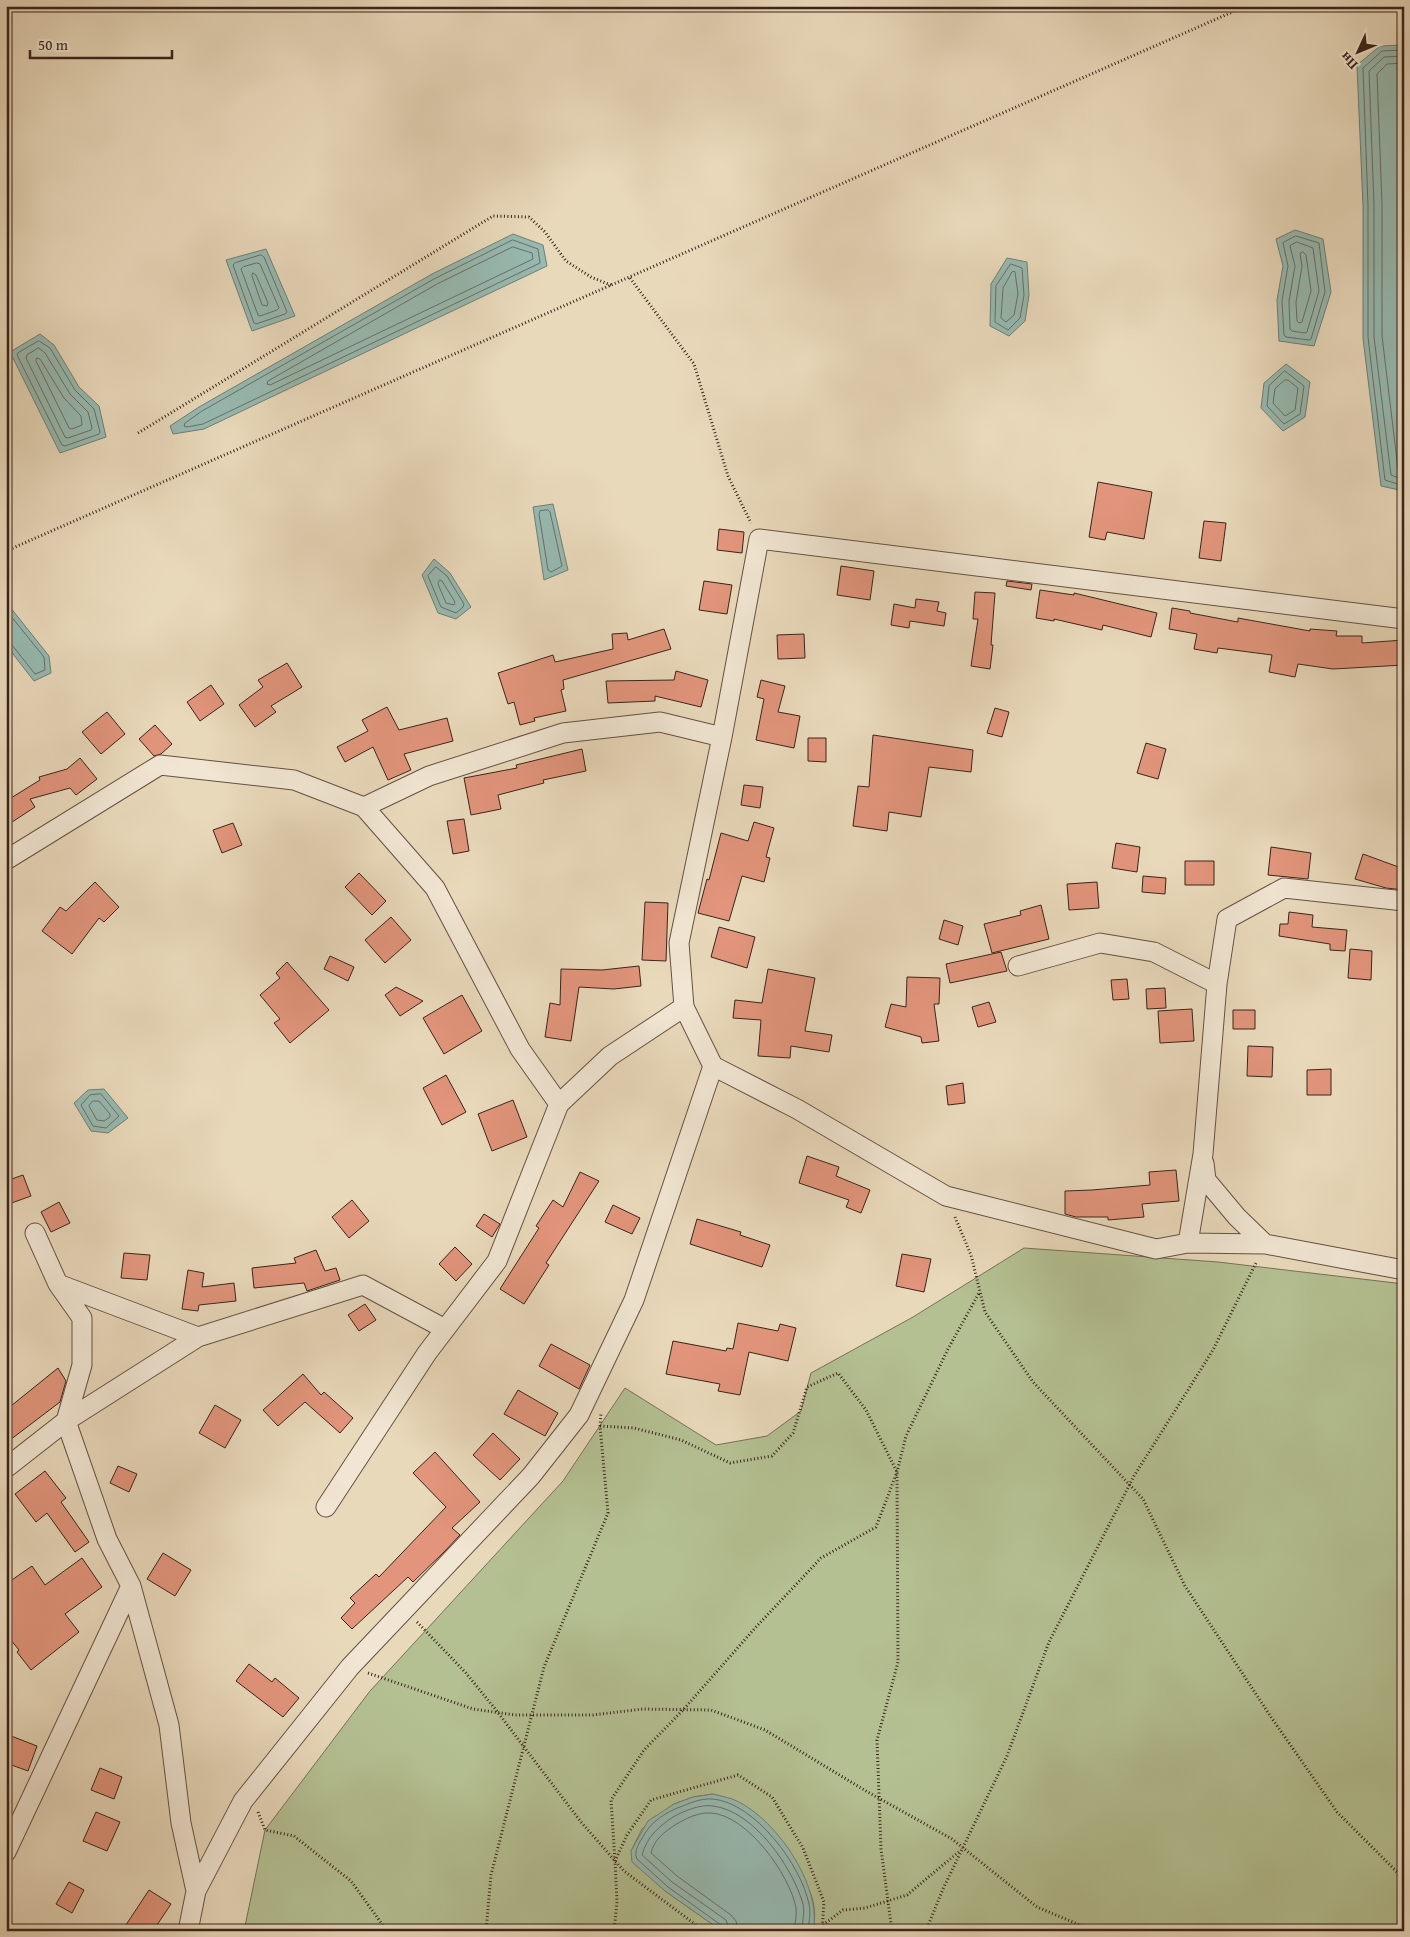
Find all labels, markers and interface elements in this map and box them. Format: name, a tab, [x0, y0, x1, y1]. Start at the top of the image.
scale bar	[30, 28, 172, 60]
north arrow	[1332, 28, 1382, 78]
text: 50 m	[38, 34, 69, 55]
text: Пн	[1335, 47, 1362, 74]

